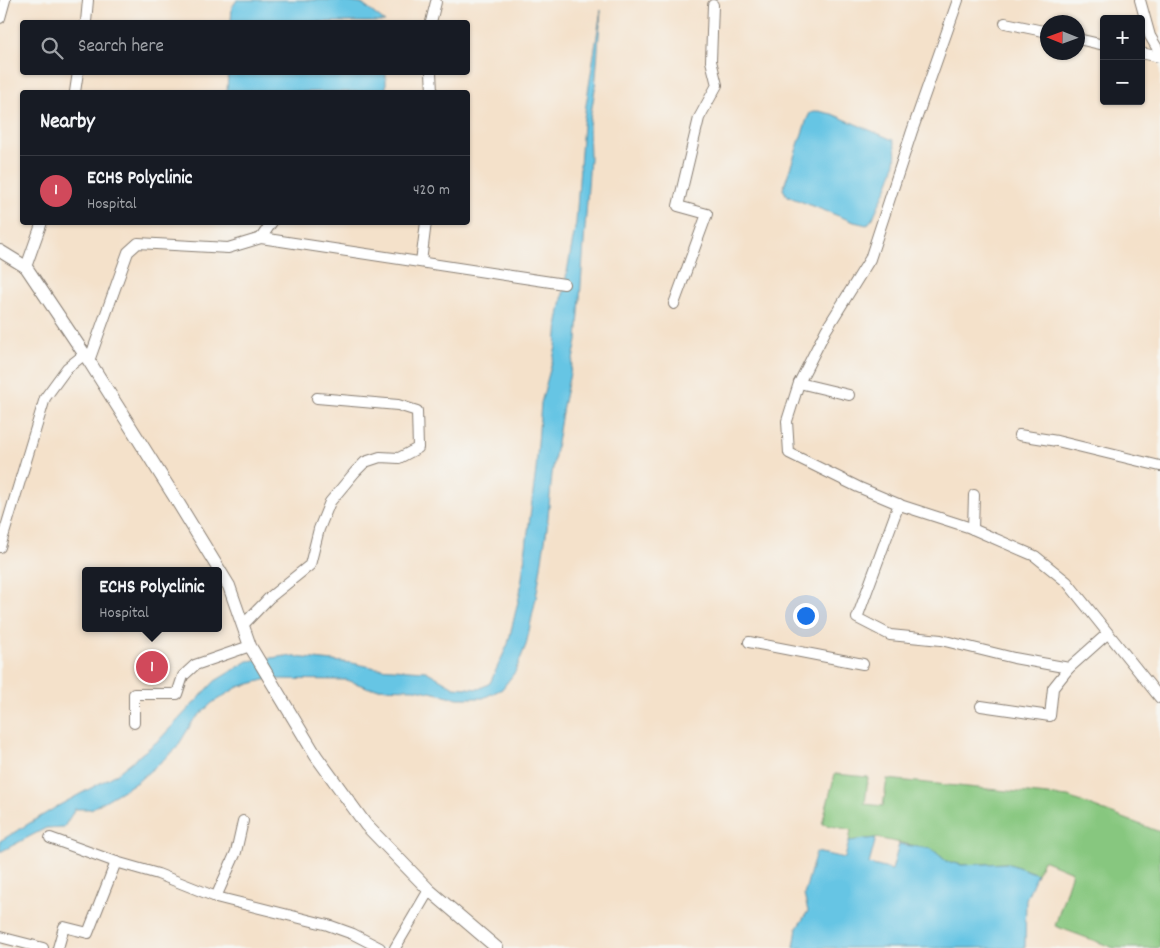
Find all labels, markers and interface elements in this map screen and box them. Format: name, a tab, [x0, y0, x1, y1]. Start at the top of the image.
north arrow	[1040, 15, 1085, 60]
map controls	[1100, 15, 1145, 105]
button: +	[1100, 15, 1145, 60]
search box	[20, 20, 470, 75]
icon: search	[38, 34, 66, 62]
text: Search here	[78, 34, 164, 61]
button: −	[1100, 60, 1145, 105]
text: Nearby	[40, 108, 95, 138]
text: ECHS Polyclinic	[87, 166, 192, 193]
text: 1	[54, 179, 58, 202]
text: 420 m	[413, 179, 450, 202]
text: Hospital	[87, 193, 137, 216]
popup	[82, 567, 222, 632]
text: ECHS Polyclinic	[99, 575, 205, 602]
text: Hospital	[99, 602, 149, 625]
your location	[793, 603, 819, 629]
pin: 1	[136, 648, 168, 686]

